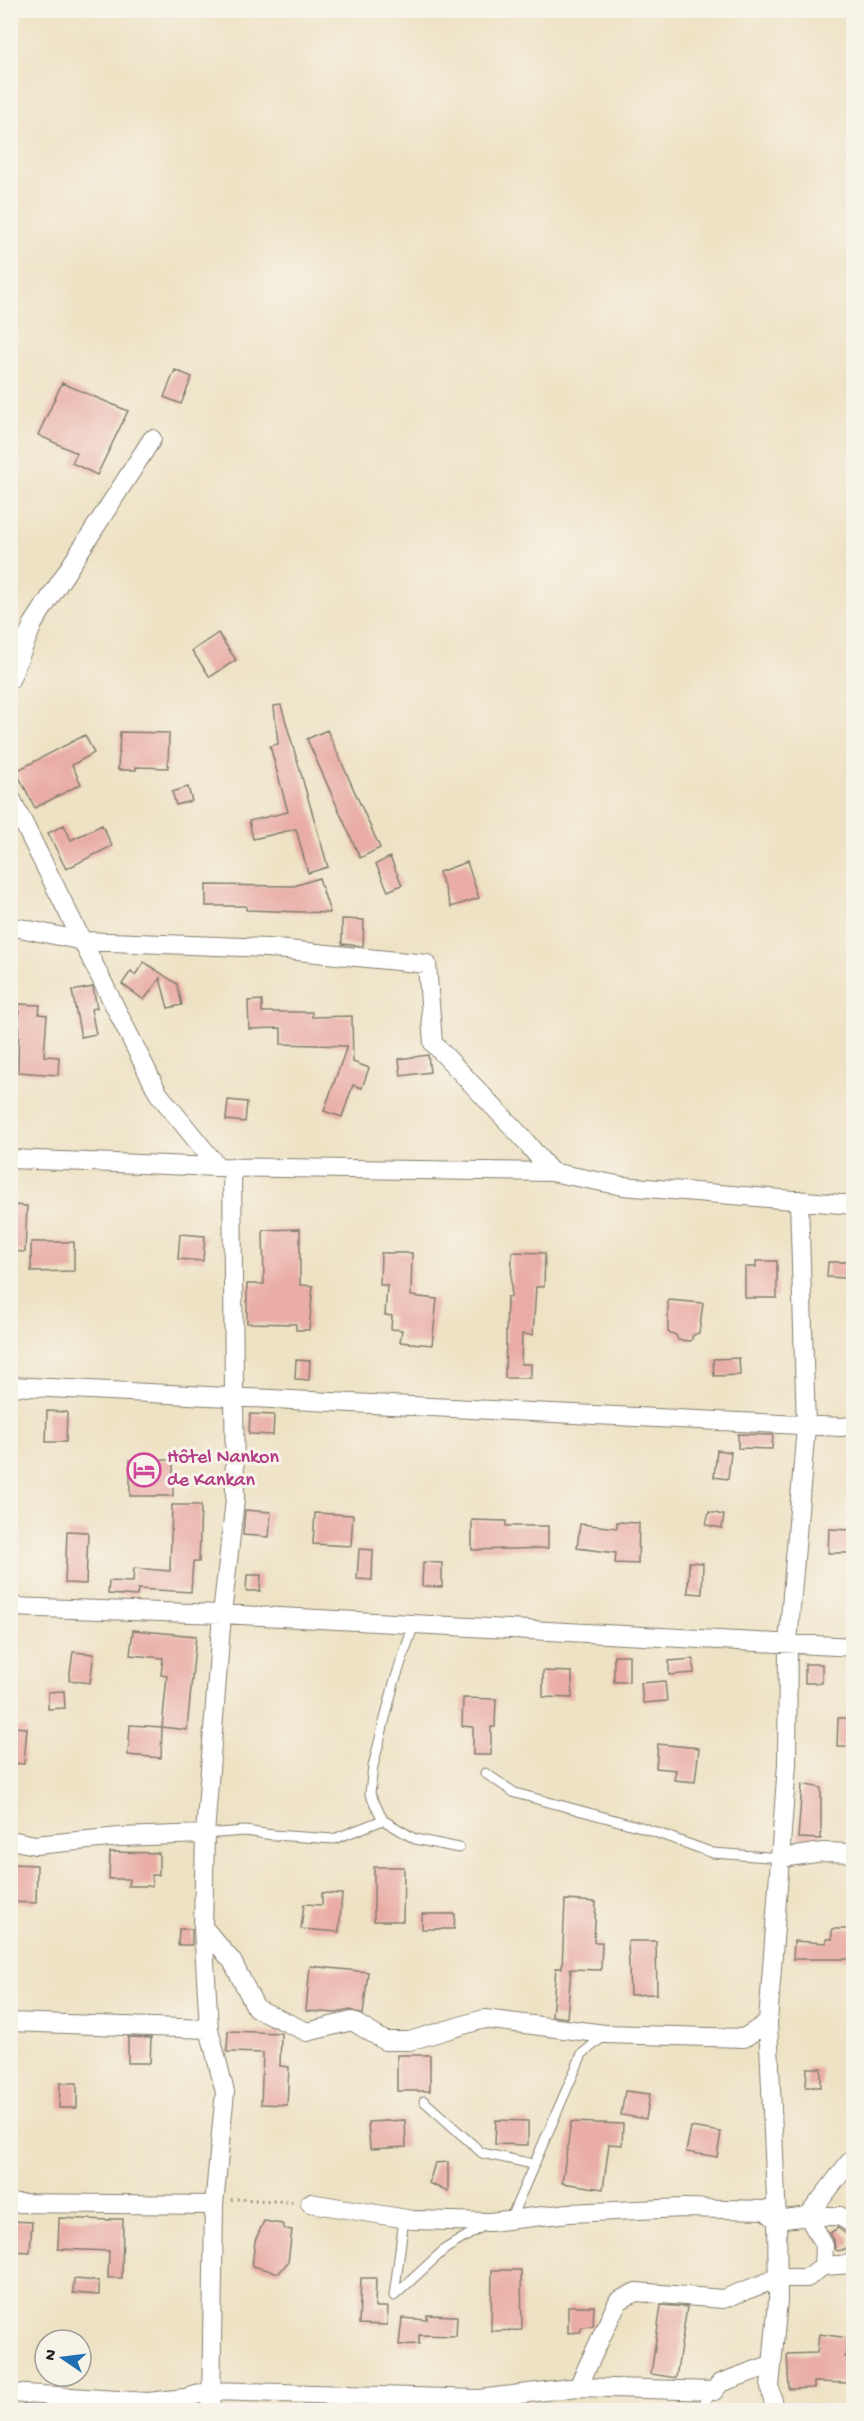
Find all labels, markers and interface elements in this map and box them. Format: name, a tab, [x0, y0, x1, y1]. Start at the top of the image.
place label: Hôtel Nankon de Kankan	[167, 1447, 279, 1493]
hotel icon: Hôtel Nankon de Kankan	[126, 1452, 162, 1488]
north arrow	[33, 2328, 93, 2388]
text: N	[41, 2347, 62, 2363]

